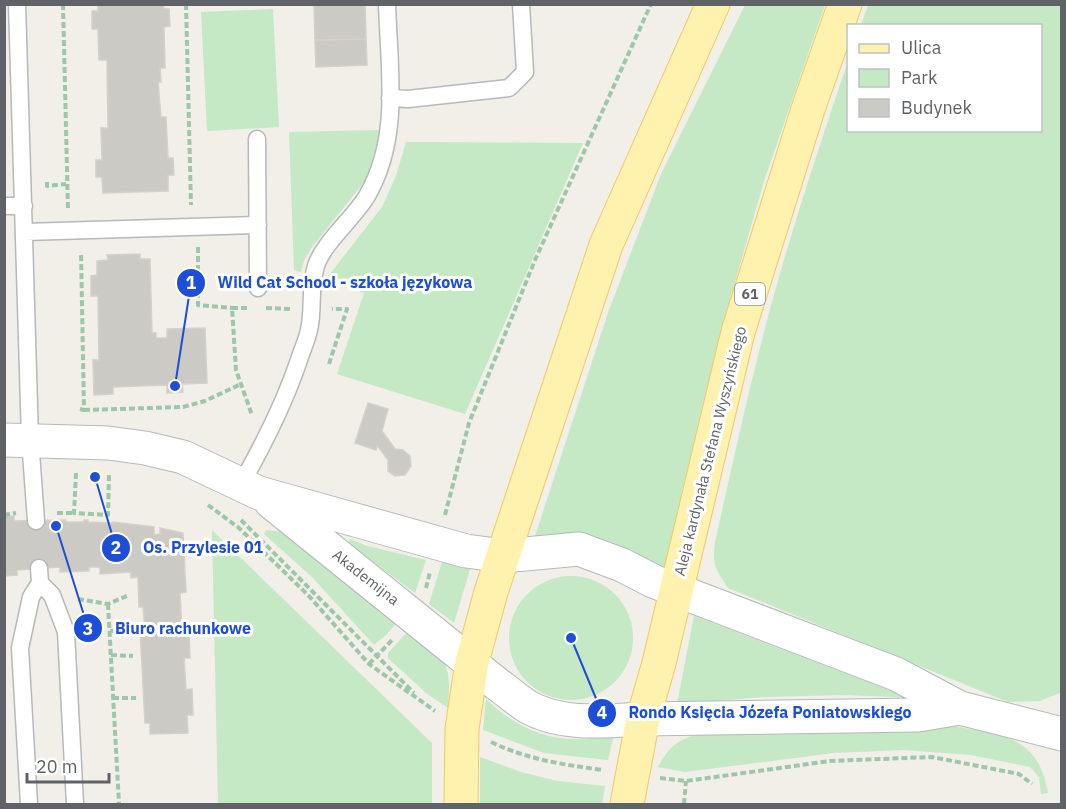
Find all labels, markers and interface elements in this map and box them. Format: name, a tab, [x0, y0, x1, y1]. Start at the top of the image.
legend	[847, 24, 1042, 132]
text: Ulica	[901, 36, 942, 59]
text: Park	[901, 66, 938, 89]
text: Budynek	[901, 96, 973, 119]
callout: Wild Cat School - szkoła językowa	[176, 266, 484, 300]
text: 1	[186, 271, 197, 294]
text: Wild Cat School - szkoła językowa	[218, 272, 472, 292]
road number: 61	[735, 283, 765, 305]
street label: Aleja kardynała Stefana Wyszyńskiego	[670, 324, 750, 578]
callout: Os. Przylesie 01	[101, 531, 275, 565]
text: 2	[111, 536, 121, 559]
text: Os. Przylesie 01	[143, 537, 263, 557]
street label: Akademijna	[329, 545, 403, 609]
callout: Biuro rachunkowe	[73, 611, 263, 645]
text: 3	[83, 617, 93, 640]
text: Biuro rachunkowe	[115, 618, 251, 638]
callout: Rondo Księcia Józefa Poniatowskiego	[587, 696, 924, 730]
text: 4	[597, 701, 608, 724]
text: Rondo Księcia Józefa Poniatowskiego	[629, 702, 911, 722]
scale bar	[27, 746, 110, 784]
text: 20 m	[36, 755, 78, 778]

